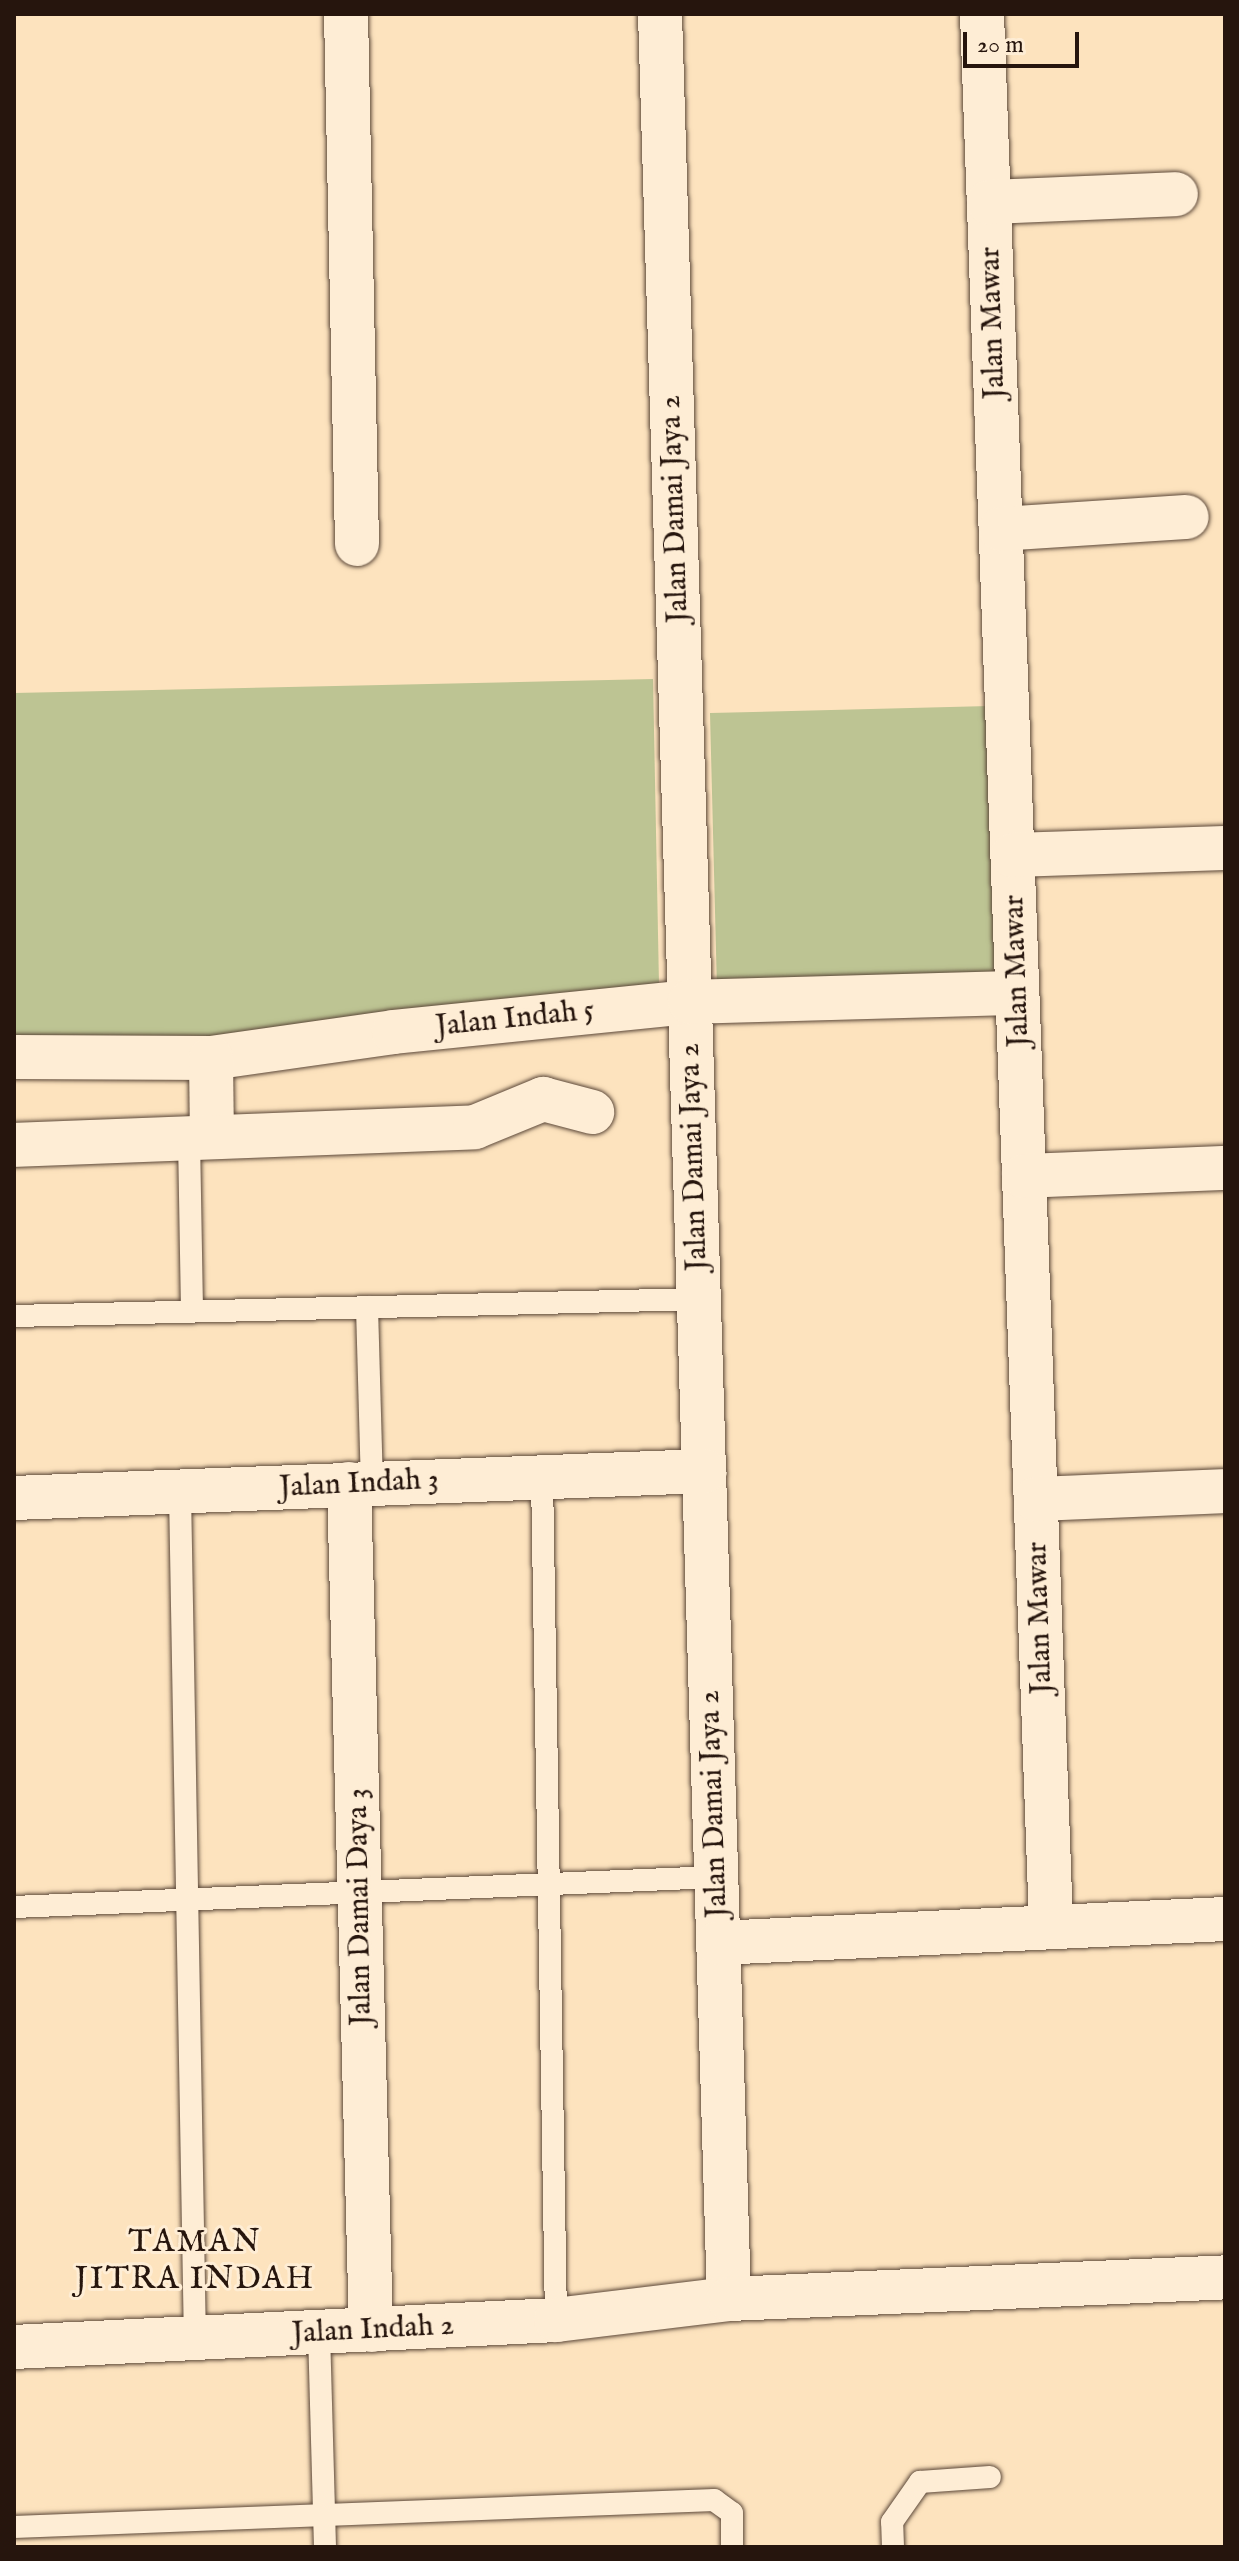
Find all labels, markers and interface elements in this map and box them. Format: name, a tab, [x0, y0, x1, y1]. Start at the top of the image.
scale bar	[967, 16, 1083, 66]
text: 20 m	[977, 30, 1024, 61]
street label: Jalan Mawar	[972, 246, 1014, 400]
street label: Jalan Damai Jaya 2	[653, 394, 697, 624]
street label: Jalan Mawar	[996, 894, 1038, 1048]
street label: Jalan Indah 5	[434, 993, 596, 1045]
street label: Jalan Damai Jaya 2	[672, 1042, 716, 1272]
street label: Jalan Indah 3	[278, 1462, 440, 1506]
street label: Jalan Mawar	[1019, 1541, 1061, 1695]
street label: Jalan Damai Jaya 2	[692, 1689, 736, 1919]
street label: Jalan Damai Daya 3	[340, 1788, 380, 2026]
district label: TAMAN JITRA INDAH	[75, 2225, 315, 2300]
street label: Jalan Indah 2	[291, 2308, 455, 2352]

